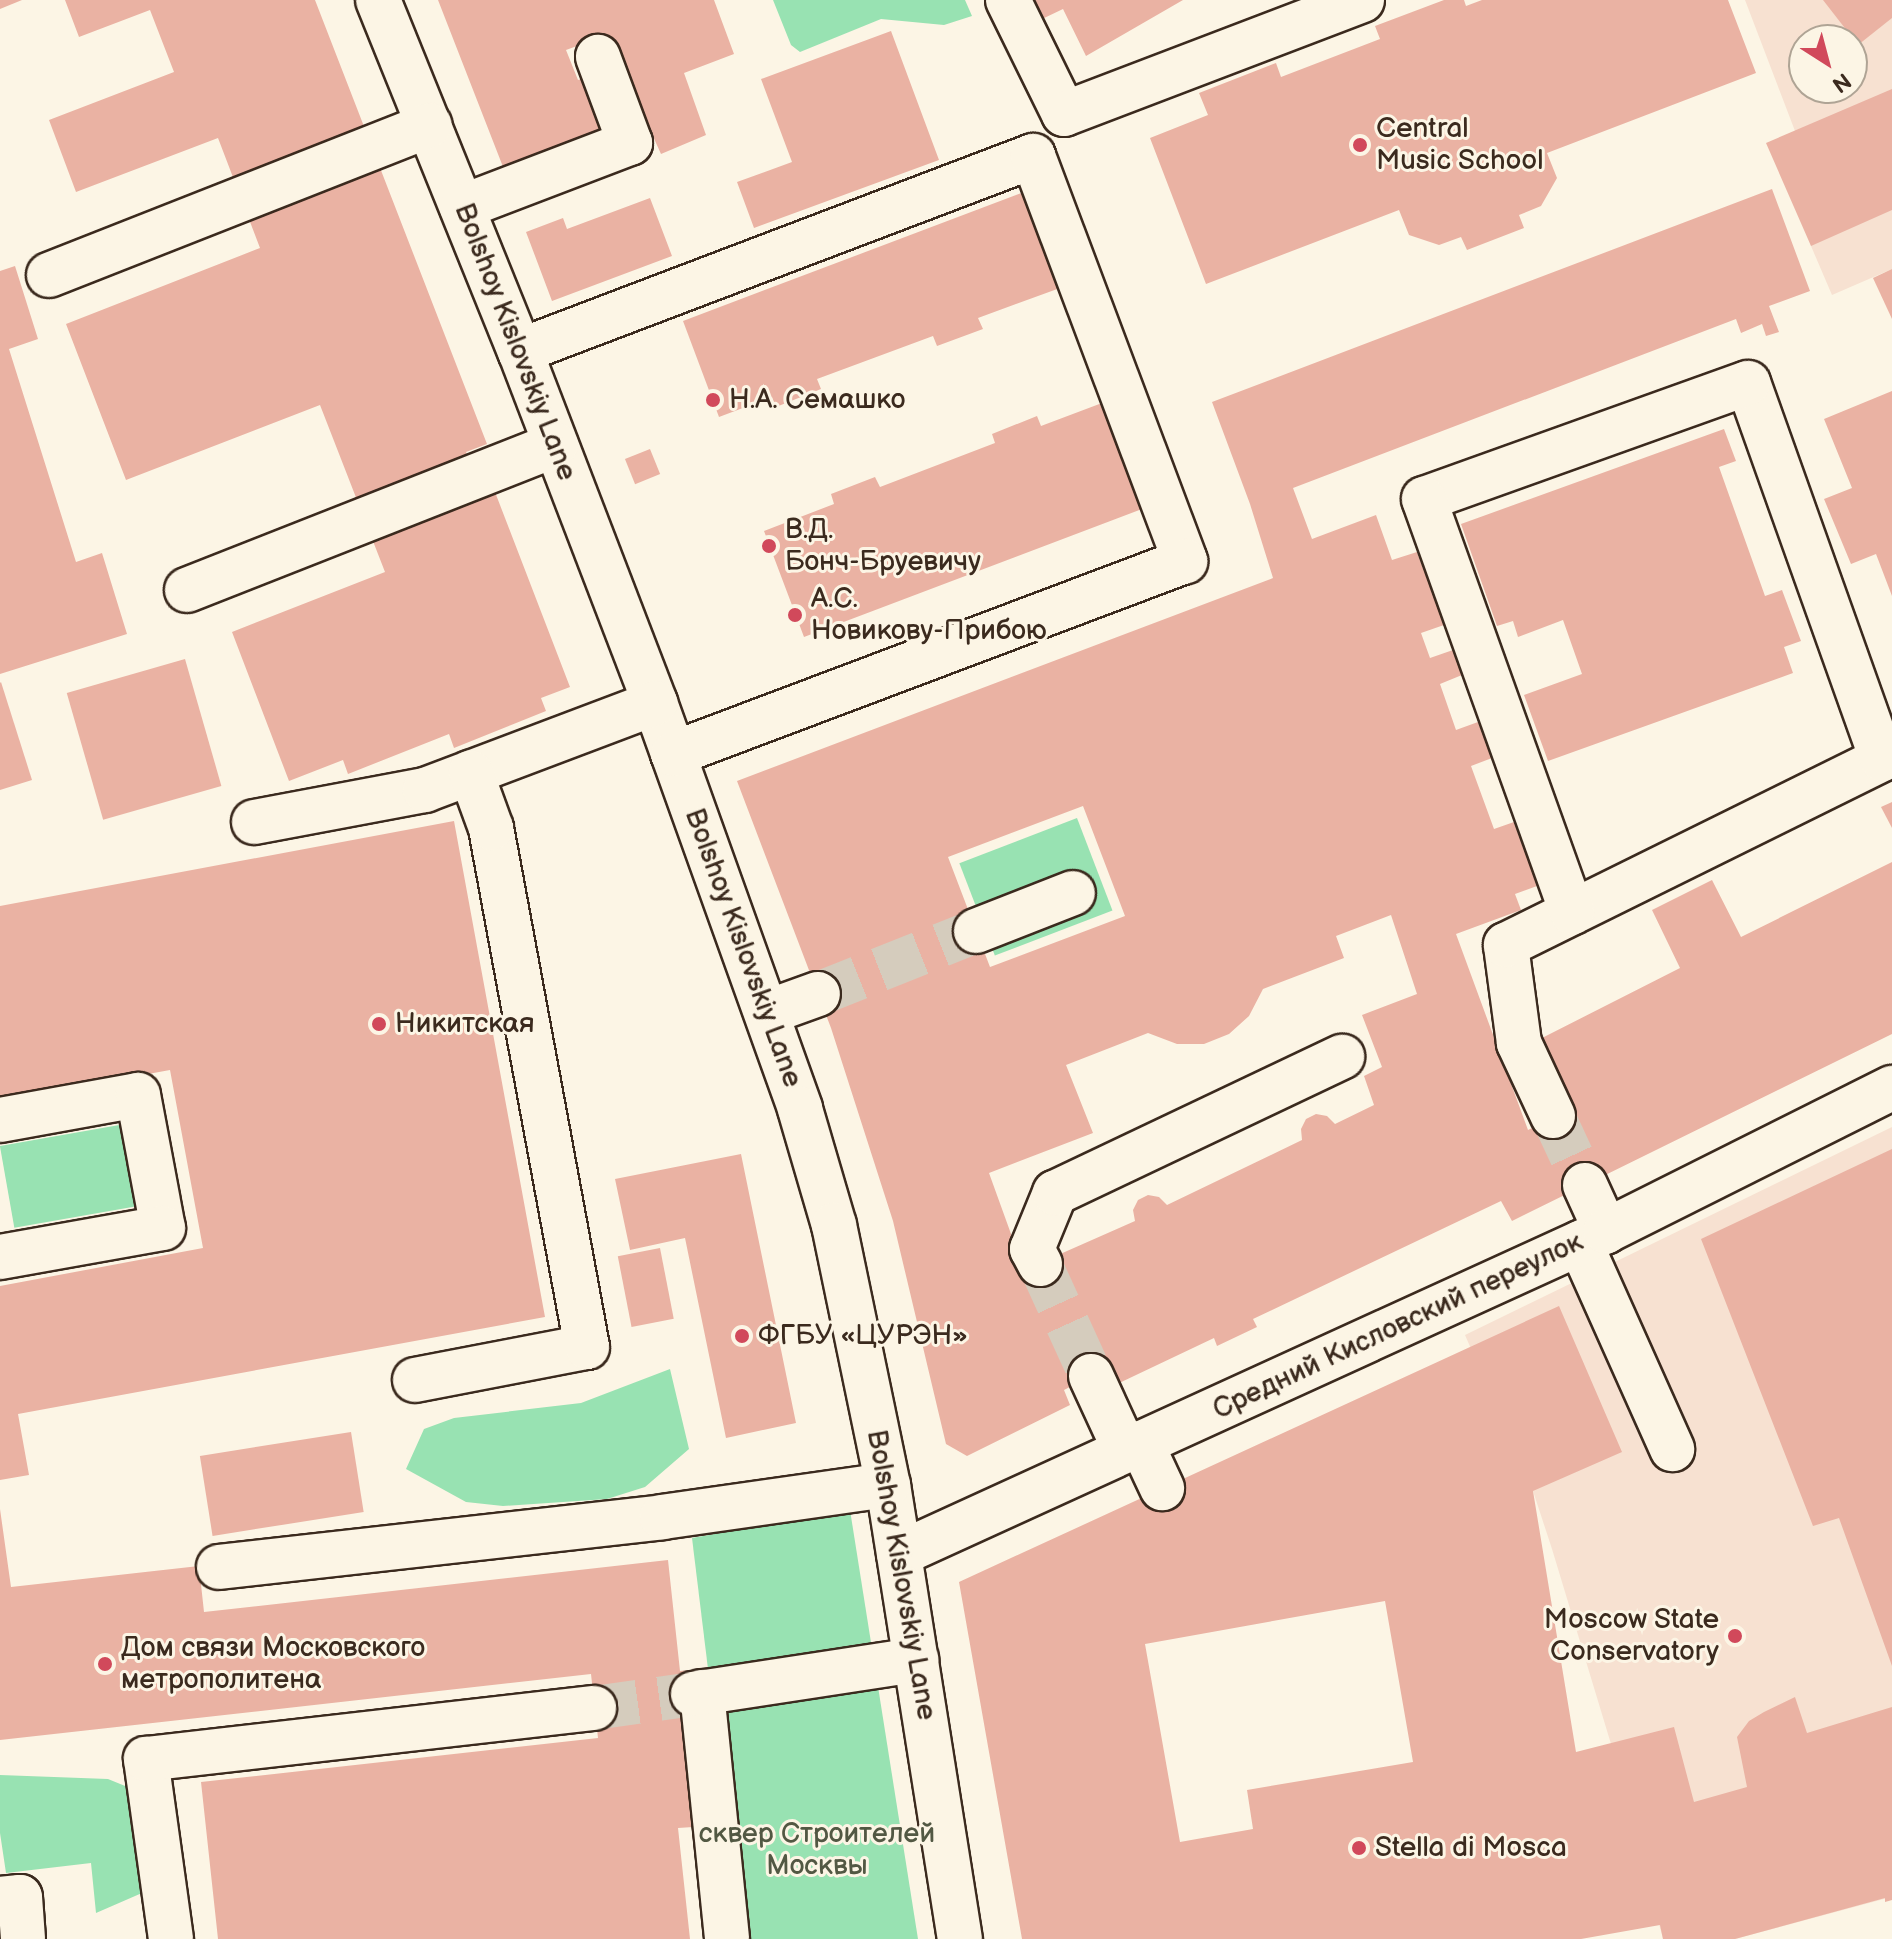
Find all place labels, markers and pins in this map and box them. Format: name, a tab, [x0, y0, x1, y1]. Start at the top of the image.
place label: Central Music School	[1376, 112, 1544, 178]
marker: Central Music School	[1351, 136, 1369, 154]
place label: Н.А. Семашко	[729, 383, 905, 417]
marker: Н.А. Семашко	[704, 391, 722, 409]
place label: В.Д. Бонч-Бруевичу	[785, 513, 981, 579]
marker: В.Д. Бонч-Бруевичу	[760, 537, 778, 555]
place label: А.С. Новикову-Прибою	[811, 582, 1047, 648]
marker: А.С. Новикову-Прибою	[786, 606, 804, 624]
place label: Никитская	[395, 1007, 535, 1041]
marker: Никитская	[370, 1015, 388, 1033]
place label: ФГБУ «ЦУРЭН»	[758, 1319, 968, 1353]
marker: ФГБУ «ЦУРЭН»	[733, 1327, 751, 1345]
place label: Moscow State Conservatory	[1543, 1603, 1719, 1669]
marker: Moscow State Conservatory	[1726, 1627, 1744, 1645]
place label: Дом связи Московского метрополитена	[121, 1631, 425, 1697]
marker: Дом связи Московского метрополитена	[96, 1655, 114, 1673]
place label: Stella di Mosca	[1375, 1831, 1567, 1865]
marker: Stella di Mosca	[1350, 1839, 1368, 1857]

